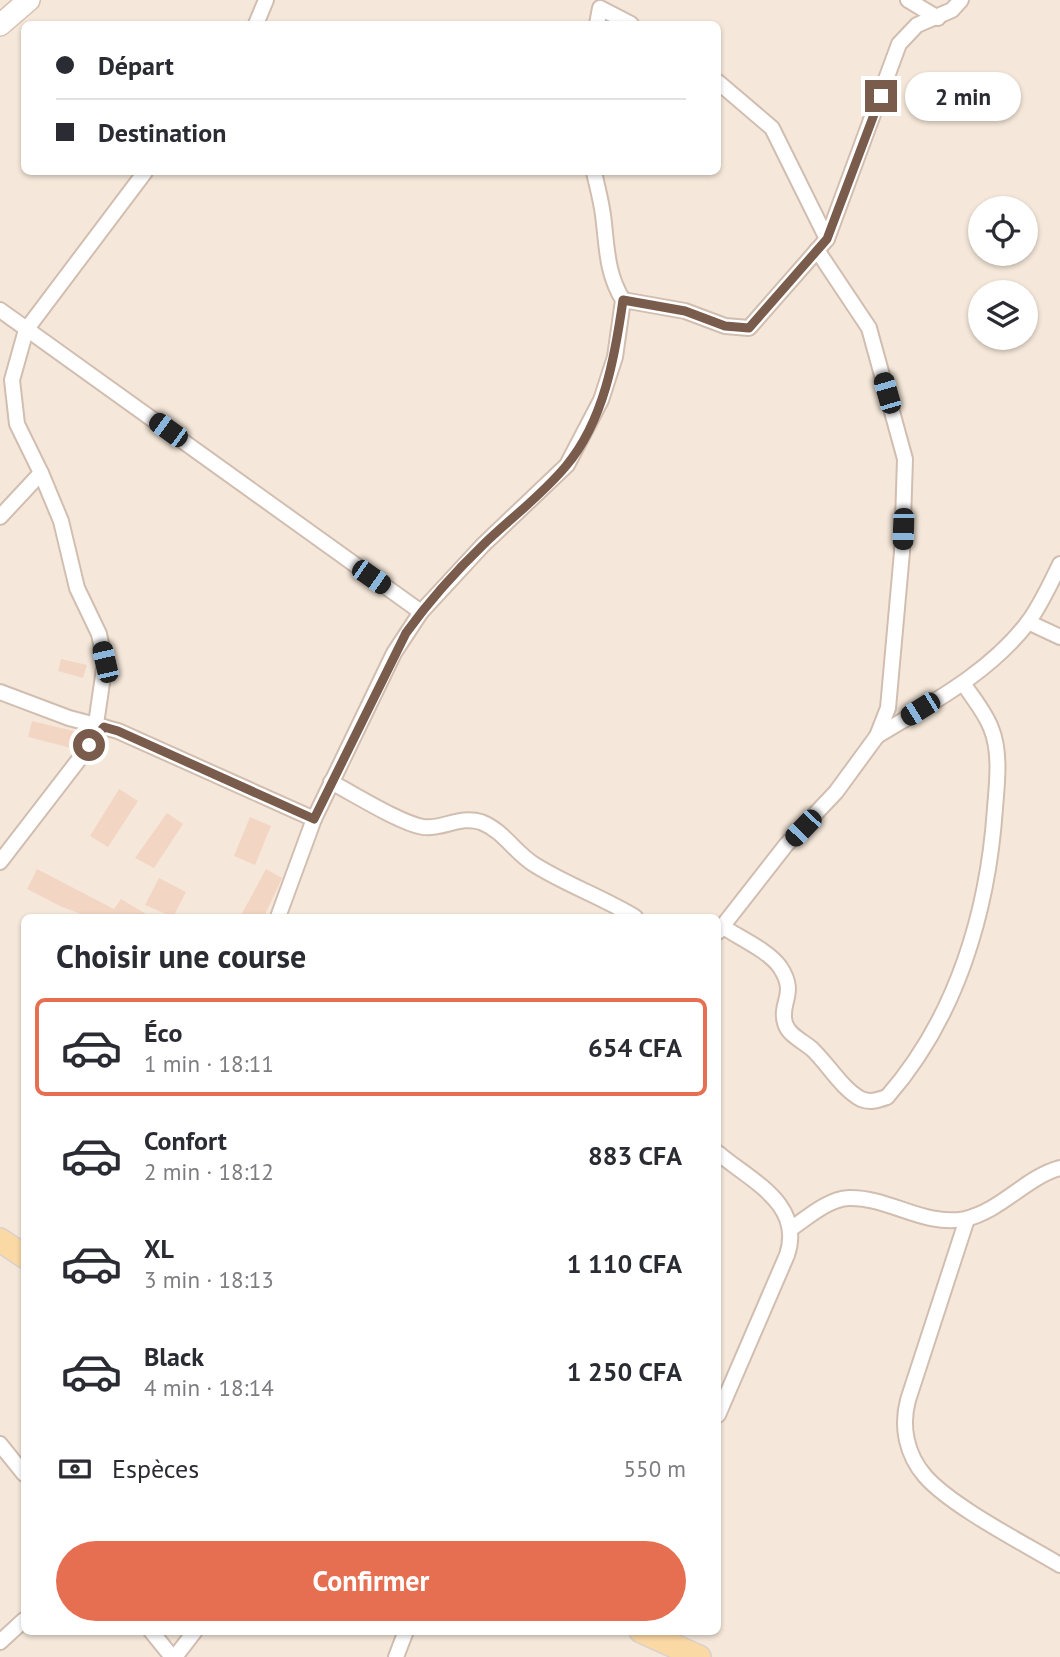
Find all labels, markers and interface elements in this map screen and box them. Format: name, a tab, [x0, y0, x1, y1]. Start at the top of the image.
text: Départ	[98, 49, 174, 82]
callout: 2 min	[906, 72, 1021, 120]
route end	[865, 80, 897, 112]
text: 2 min	[935, 82, 991, 111]
text: Destination	[98, 116, 226, 149]
map controls	[968, 196, 1038, 350]
button: locate	[968, 196, 1038, 266]
button: layers	[968, 280, 1038, 350]
car	[872, 370, 903, 416]
car	[145, 409, 192, 451]
car	[892, 508, 915, 550]
car	[348, 556, 395, 598]
car	[91, 639, 120, 685]
car	[897, 689, 944, 729]
route start	[73, 729, 105, 761]
car	[781, 806, 826, 850]
text: Choisir une course	[56, 935, 306, 977]
icon: car	[60, 1016, 123, 1079]
text: Éco	[144, 1016, 182, 1049]
text: 654 CFA	[588, 1031, 682, 1064]
text: 1 min · 18:11	[144, 1049, 274, 1078]
icon: car	[60, 1124, 123, 1187]
text: Confort	[144, 1124, 227, 1157]
text: 883 CFA	[588, 1139, 682, 1172]
text: 2 min · 18:12	[144, 1157, 274, 1186]
icon: car	[60, 1232, 123, 1295]
text: XL	[144, 1232, 174, 1265]
text: 1 110 CFA	[567, 1247, 682, 1280]
text: 3 min · 18:13	[144, 1265, 274, 1294]
icon: car	[60, 1340, 123, 1403]
text: Black	[144, 1340, 204, 1373]
text: 1 250 CFA	[567, 1355, 682, 1388]
text: 4 min · 18:14	[144, 1373, 274, 1402]
icon: cash	[56, 1450, 94, 1488]
text: Espèces	[112, 1452, 199, 1485]
text: 550 m	[624, 1454, 686, 1483]
button: Confirmer	[56, 1541, 686, 1621]

